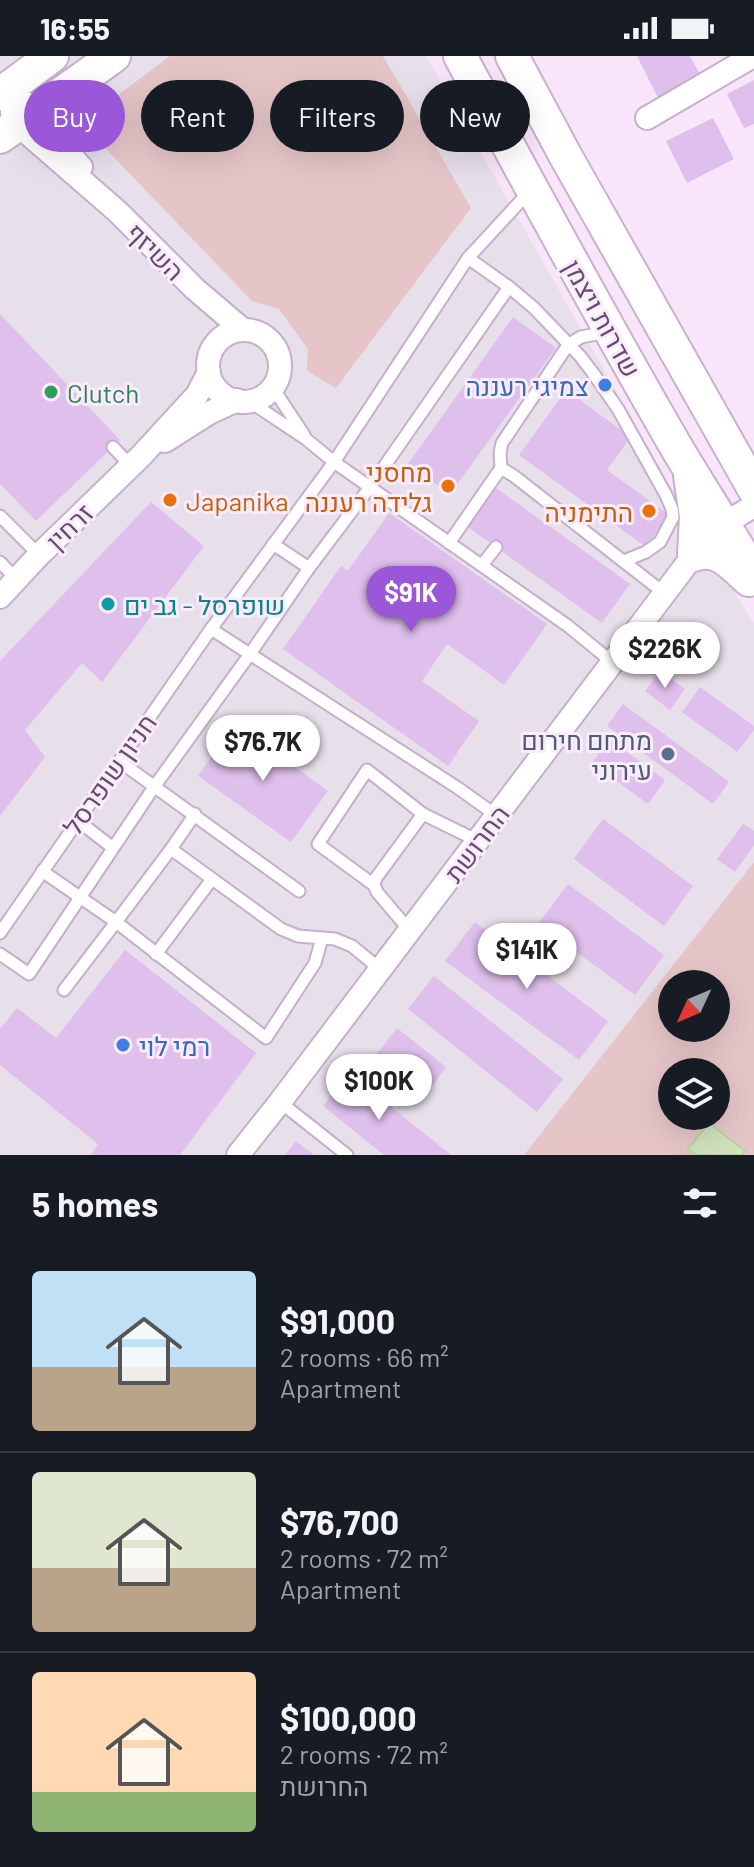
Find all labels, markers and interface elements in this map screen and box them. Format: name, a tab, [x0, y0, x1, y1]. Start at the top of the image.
text: 16:55	[40, 10, 110, 46]
chip: Buy	[24, 80, 125, 152]
chip: Rent	[141, 80, 254, 152]
chip: Filters	[270, 80, 404, 152]
chip: New	[420, 80, 530, 152]
street label: השיזף	[121, 216, 191, 286]
street label: שדרות ויצמן	[558, 254, 648, 382]
place label: צמיגי רעננה	[465, 370, 589, 401]
marker: צמיגי רעננה	[596, 376, 614, 394]
place label: Clutch	[67, 377, 139, 408]
marker: Clutch	[42, 383, 60, 401]
place label: מחסני גלידה רעננה	[305, 456, 432, 517]
marker: מחסני גלידה רעננה	[439, 477, 457, 495]
place label: Japanika	[186, 485, 289, 516]
marker: Japanika	[161, 491, 179, 509]
street label: זרחין	[39, 496, 99, 556]
place label: התימניה	[545, 496, 633, 527]
marker: התימניה	[640, 502, 658, 520]
pin: $91K	[364, 566, 458, 634]
text: $91K	[384, 576, 438, 607]
place label: שופרסל - גב ים	[124, 589, 285, 620]
marker: שופרסל - גב ים	[99, 595, 117, 613]
pin: $226K	[609, 622, 721, 690]
text: $226K	[628, 632, 702, 663]
street label: חניון שופרסל	[56, 707, 162, 841]
pin: $76.7K	[198, 715, 328, 783]
place label: מתחם חירום עירוני	[521, 724, 652, 785]
text: $76.7K	[224, 725, 302, 756]
marker: מתחם חירום עירוני	[659, 745, 677, 763]
street label: החרושת	[437, 798, 515, 888]
pin: $141K	[471, 923, 583, 991]
text: $141K	[496, 933, 558, 964]
north arrow	[658, 970, 730, 1042]
map controls	[658, 970, 730, 1130]
place label: רמי לוי	[139, 1030, 210, 1061]
marker: רמי לוי	[114, 1036, 132, 1054]
pin: $100K	[323, 1054, 435, 1122]
button: layers	[658, 1058, 730, 1130]
text: $100K	[344, 1064, 414, 1095]
icon: filters	[678, 1181, 722, 1225]
text: 5 homes	[32, 1183, 158, 1224]
text: $91,000	[280, 1300, 395, 1341]
icon: home	[96, 1303, 192, 1399]
text: 2 rooms · 66 m²	[280, 1341, 449, 1372]
text: Apartment	[280, 1372, 401, 1403]
text: $76,700	[280, 1501, 399, 1542]
icon: home	[96, 1504, 192, 1600]
text: 2 rooms · 72 m²	[280, 1542, 448, 1573]
text: Apartment	[280, 1573, 401, 1604]
text: $100,000	[280, 1697, 417, 1738]
icon: home	[96, 1704, 192, 1800]
text: 2 rooms · 72 m²	[280, 1738, 448, 1769]
text: החרושת	[280, 1770, 368, 1801]

